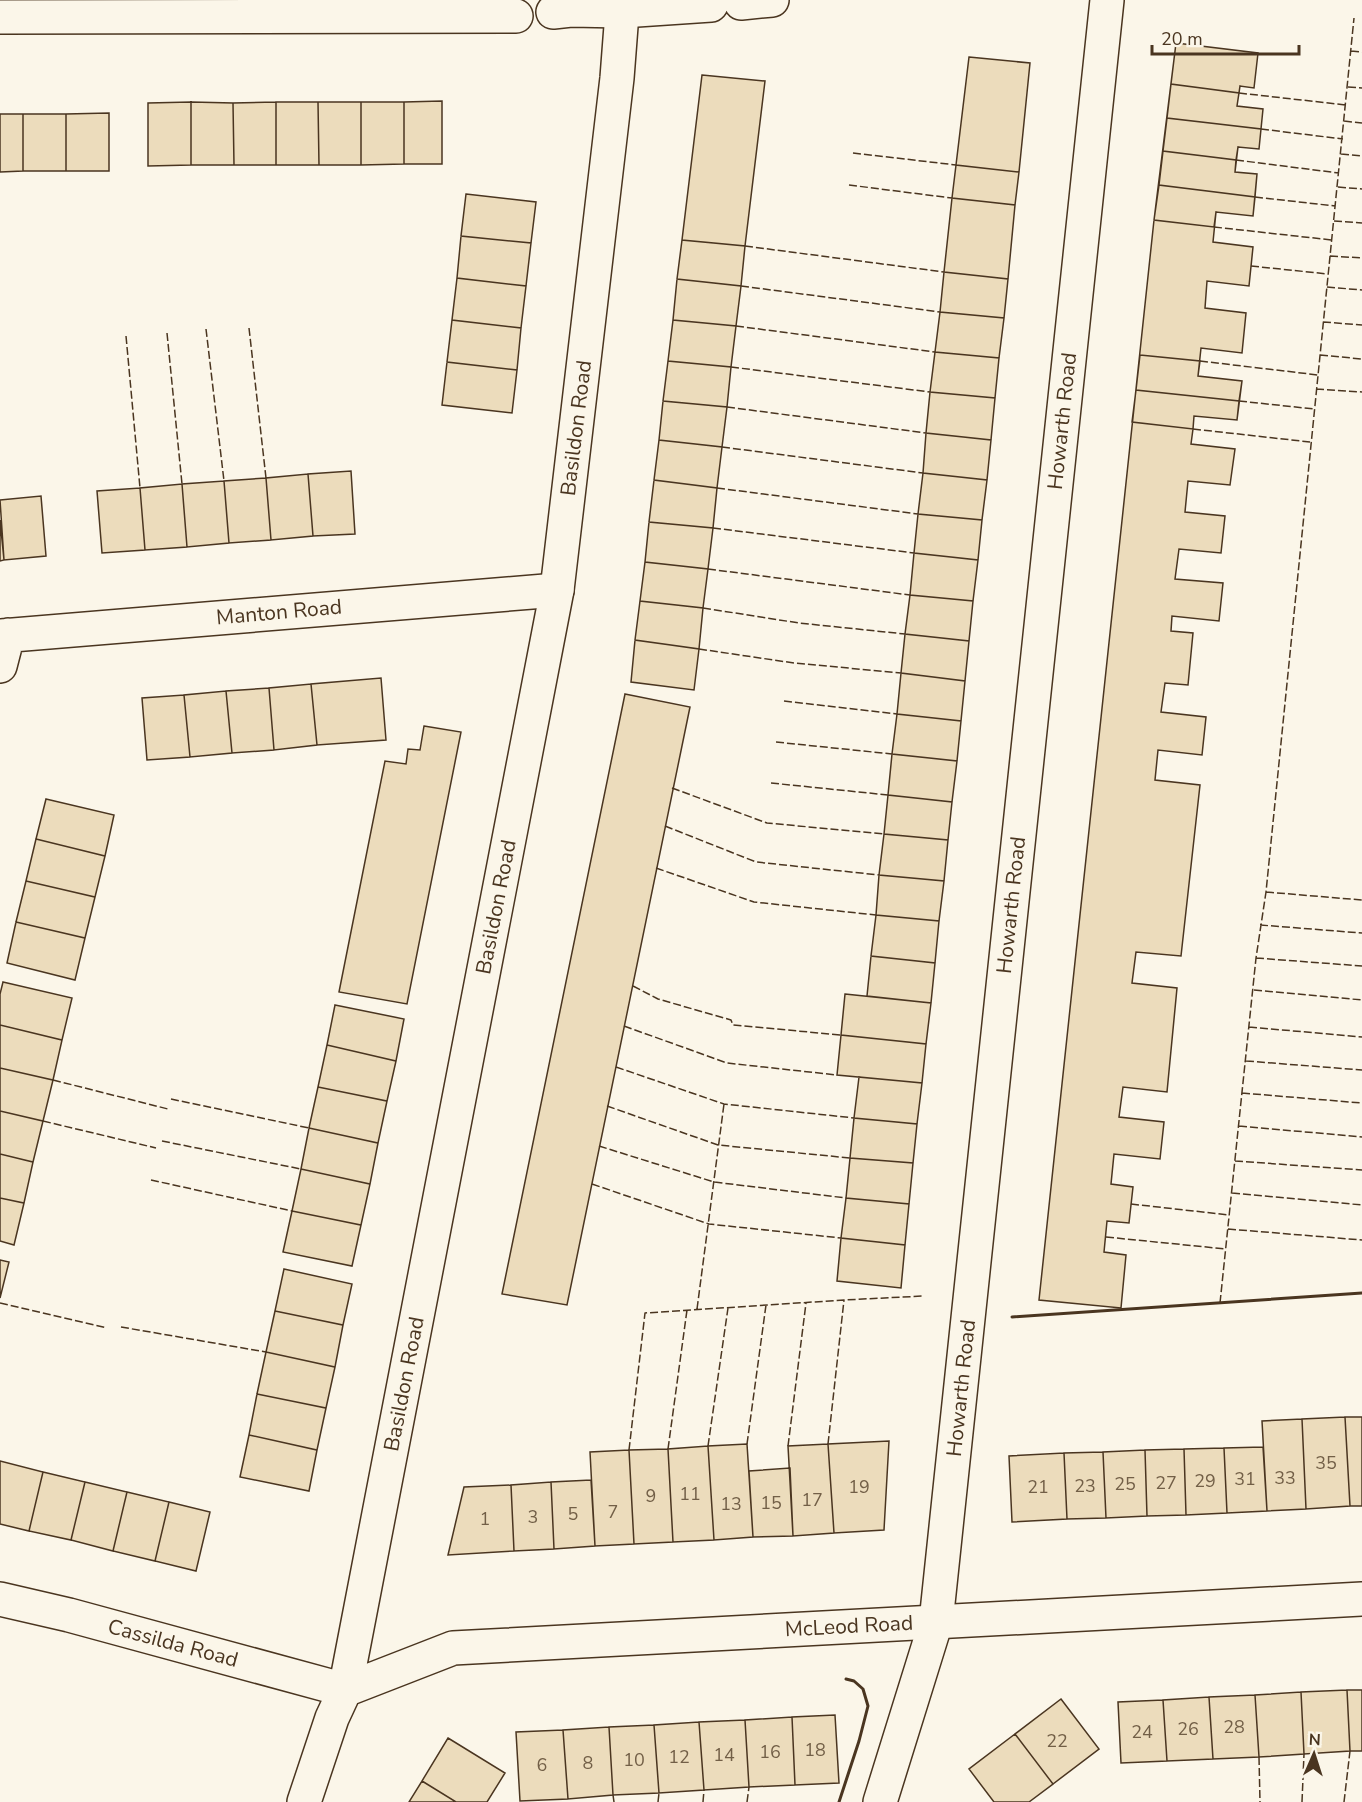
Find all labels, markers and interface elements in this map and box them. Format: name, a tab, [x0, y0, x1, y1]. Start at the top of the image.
scale bar	[1152, 18, 1299, 56]
text: 20 m	[1161, 27, 1203, 51]
street label: Howarth Road	[1041, 351, 1083, 491]
street label: Basildon Road	[554, 359, 598, 497]
street label: Manton Road	[215, 593, 343, 631]
street label: Howarth Road	[990, 835, 1032, 975]
street label: Basildon Road	[469, 837, 523, 977]
street label: Basildon Road	[377, 1314, 431, 1454]
street label: Howarth Road	[940, 1318, 982, 1458]
house number: 35	[1315, 1451, 1337, 1475]
house number: 33	[1274, 1466, 1296, 1490]
house number: 31	[1234, 1467, 1256, 1491]
house number: 29	[1194, 1469, 1216, 1493]
house number: 27	[1155, 1471, 1177, 1495]
house number: 25	[1114, 1472, 1136, 1496]
house number: 23	[1074, 1474, 1096, 1498]
house number: 19	[848, 1475, 870, 1499]
house number: 21	[1027, 1475, 1049, 1499]
house number: 11	[679, 1482, 701, 1506]
house number: 9	[646, 1484, 656, 1508]
house number: 17	[801, 1488, 823, 1512]
house number: 15	[760, 1491, 782, 1515]
house number: 13	[720, 1492, 742, 1516]
house number: 7	[608, 1500, 618, 1524]
house number: 5	[568, 1502, 578, 1526]
house number: 3	[528, 1505, 538, 1529]
house number: 1	[480, 1507, 490, 1531]
street label: McLeod Road	[784, 1609, 914, 1643]
street label: Cassilda Road	[105, 1612, 241, 1674]
house number: 28	[1223, 1715, 1245, 1739]
house number: 26	[1177, 1717, 1199, 1741]
house number: 24	[1131, 1720, 1153, 1744]
north arrow	[1284, 1724, 1344, 1784]
house number: 22	[1046, 1729, 1068, 1753]
text: N	[1308, 1729, 1321, 1751]
house number: 18	[804, 1738, 826, 1762]
house number: 16	[759, 1740, 781, 1764]
house number: 14	[713, 1743, 735, 1767]
house number: 12	[668, 1745, 690, 1769]
house number: 10	[623, 1748, 645, 1772]
house number: 8	[583, 1751, 593, 1775]
house number: 6	[537, 1753, 547, 1777]

